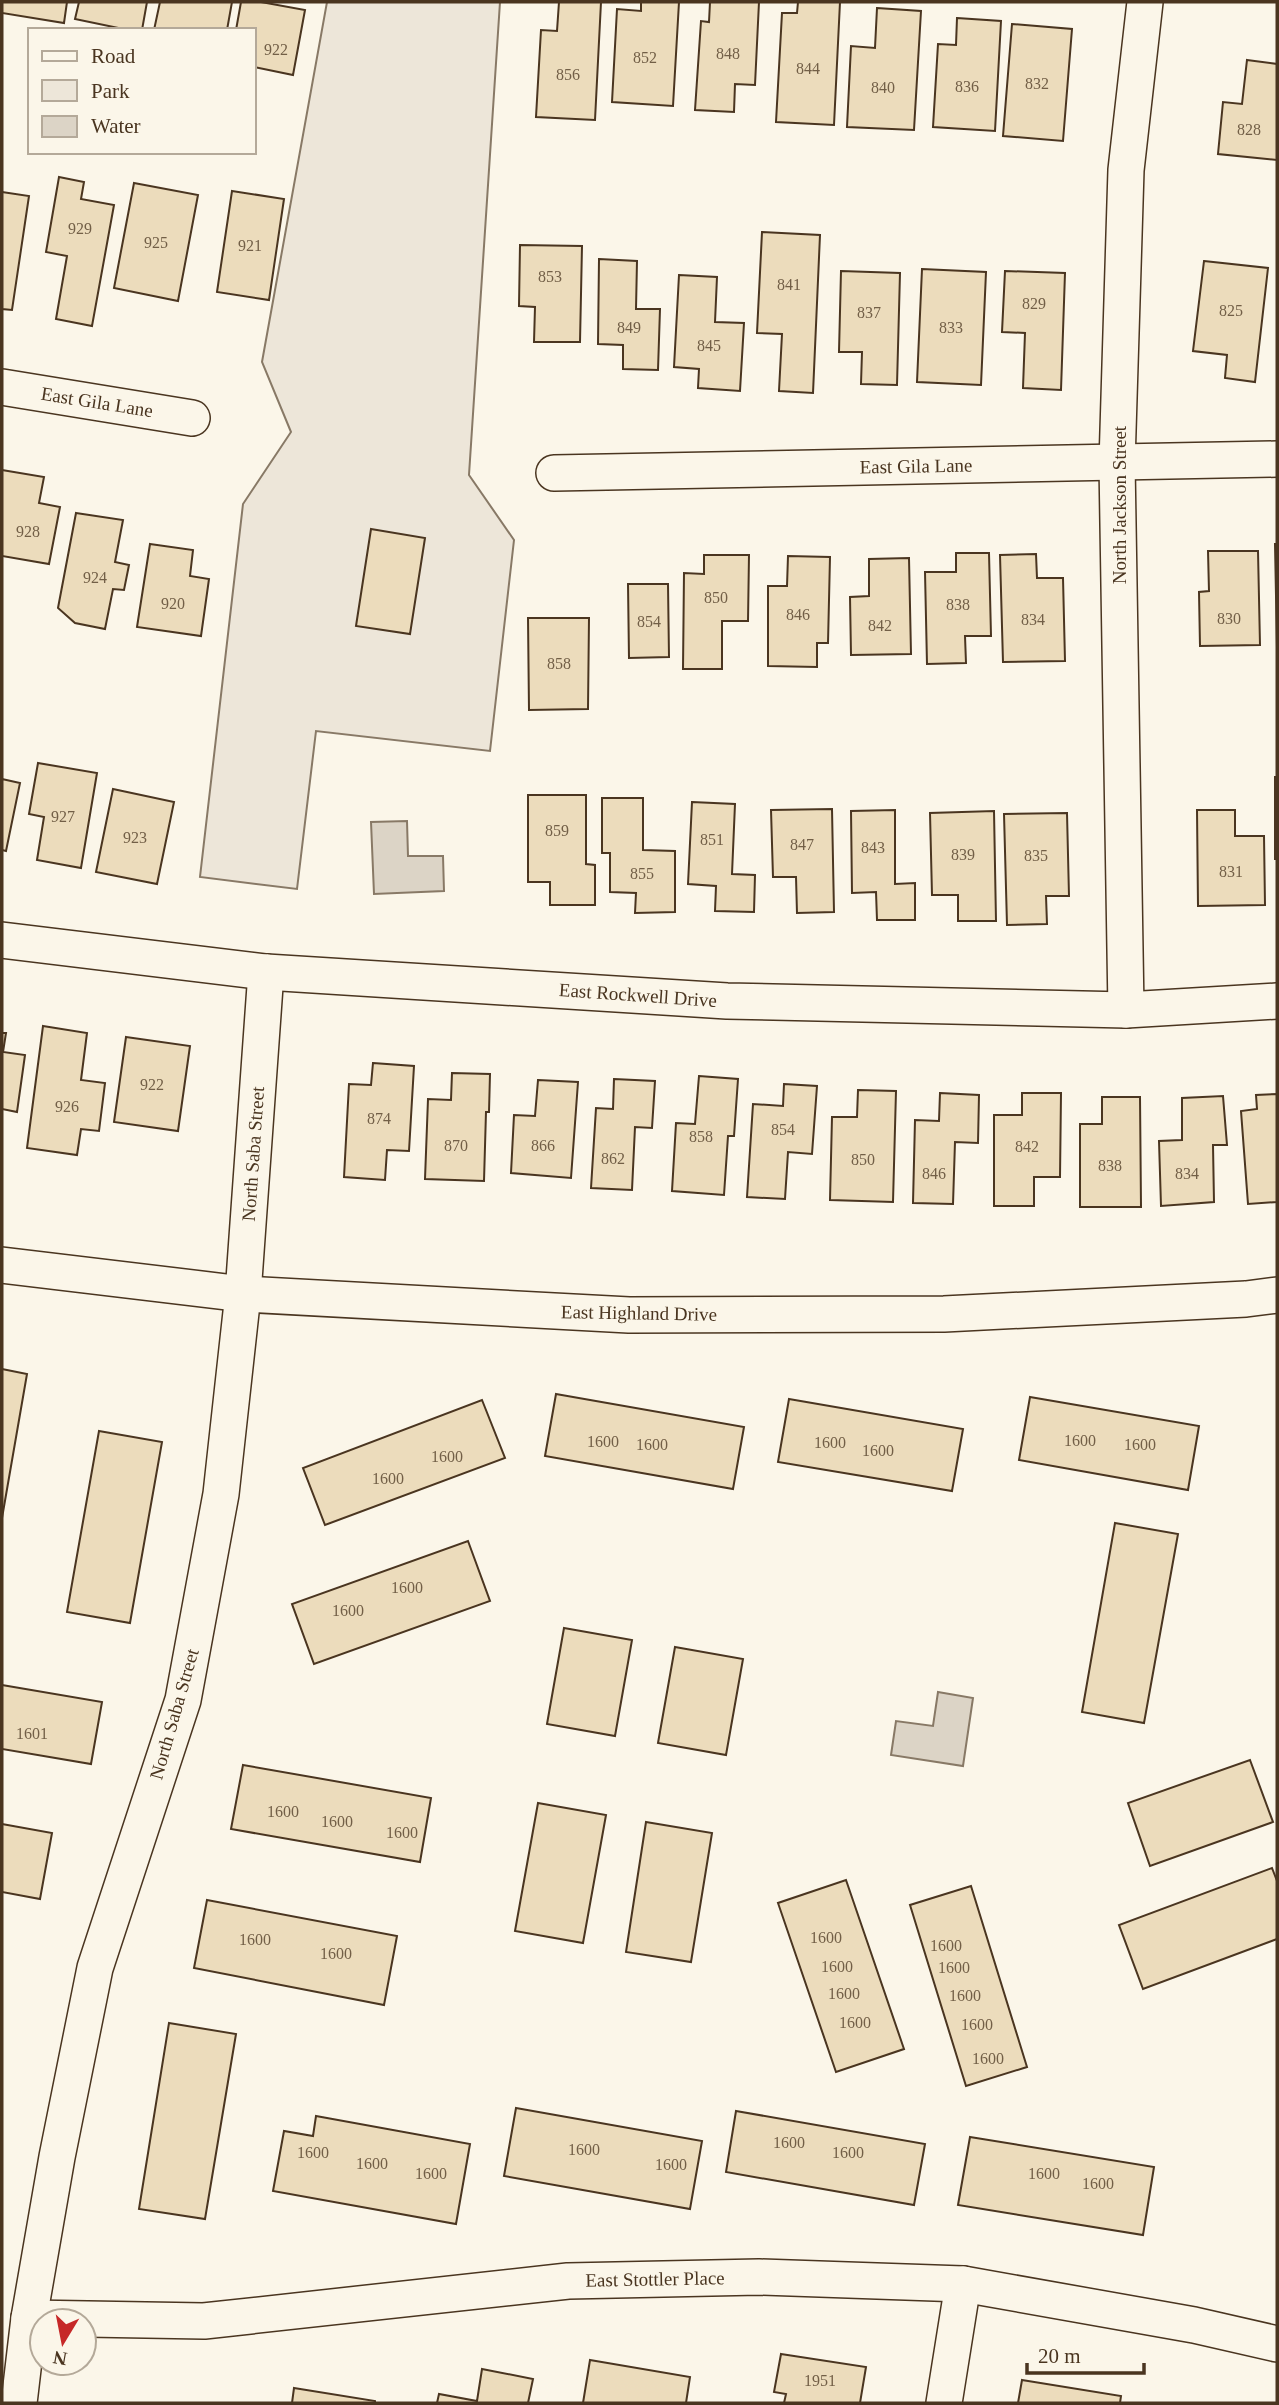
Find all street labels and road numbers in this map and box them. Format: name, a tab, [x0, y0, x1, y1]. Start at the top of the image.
street label: East Gila Lane	[40, 383, 154, 421]
street label: North Jackson Street	[1109, 425, 1130, 584]
street label: East Gila Lane	[859, 455, 973, 477]
street label: East Rockwell Drive	[558, 979, 718, 1011]
street label: North Saba Street	[238, 1085, 268, 1222]
street label: East Highland Drive	[561, 1301, 717, 1325]
street label: North Saba Street	[145, 1645, 203, 1782]
street label: East Stottler Place	[585, 2267, 725, 2291]

